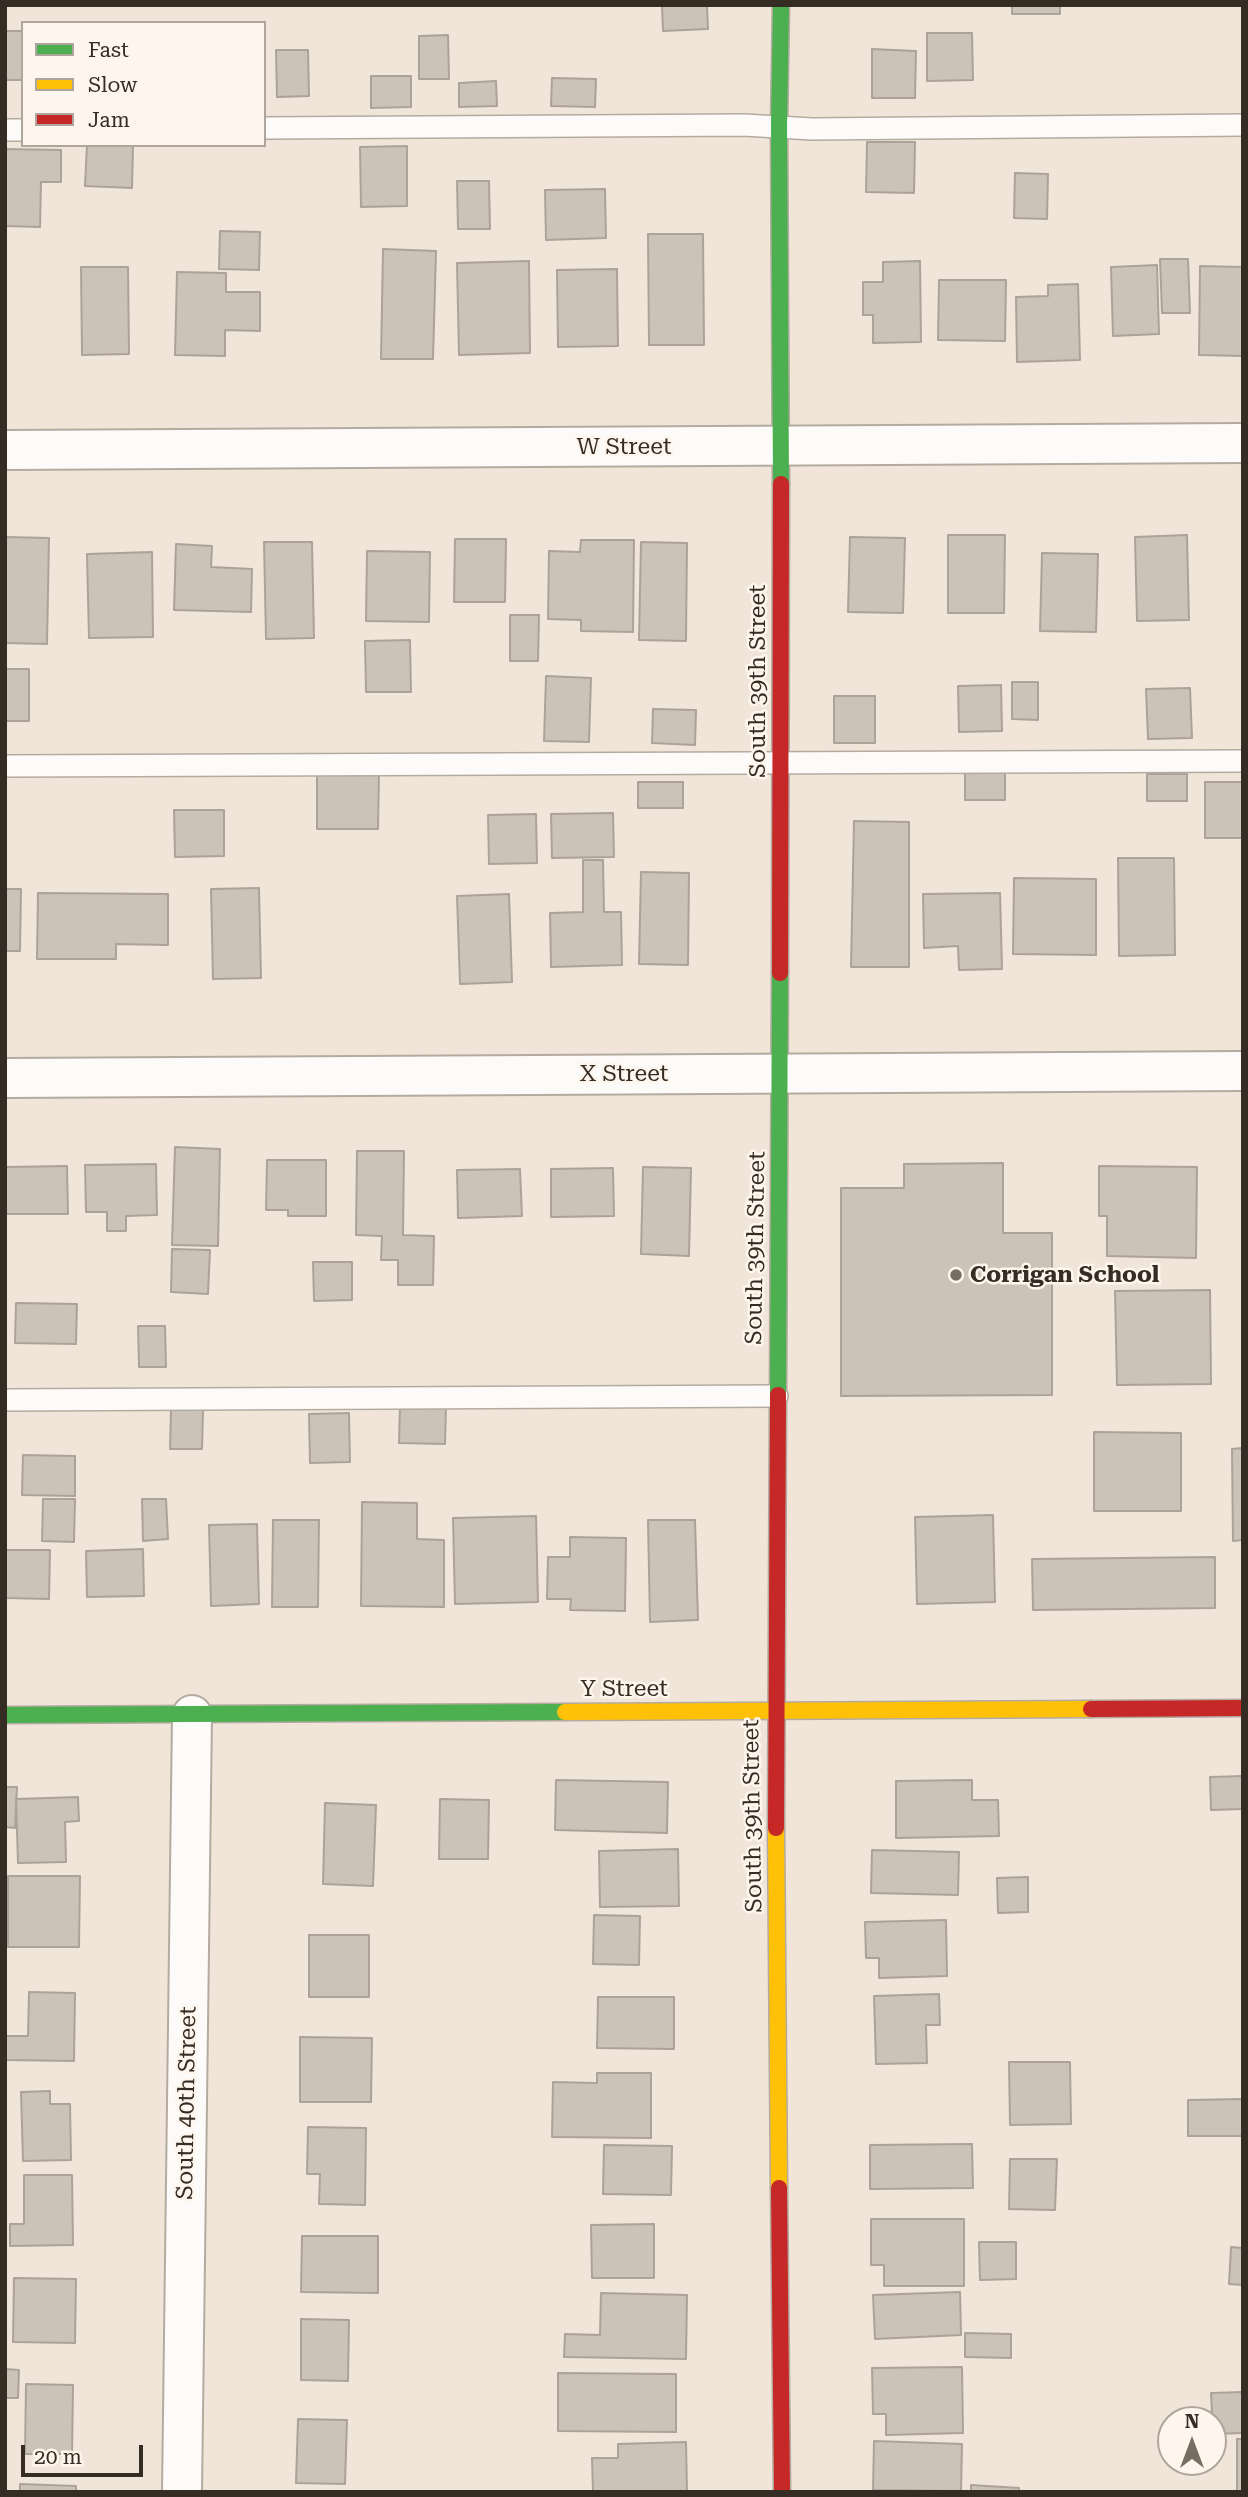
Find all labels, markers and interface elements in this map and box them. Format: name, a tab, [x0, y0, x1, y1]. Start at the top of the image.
legend	[21, 21, 266, 147]
text: Fast	[88, 38, 129, 62]
text: Slow	[88, 73, 137, 97]
text: Jam	[88, 108, 130, 132]
street label: W Street	[576, 433, 672, 461]
street label: South 39th Street	[744, 584, 772, 778]
street label: X Street	[580, 1060, 668, 1088]
street label: South 39th Street	[741, 1151, 771, 1345]
place label: Corrigan School	[970, 1261, 1159, 1289]
marker: Corrigan School	[948, 1267, 964, 1283]
street label: Y Street	[580, 1675, 668, 1703]
street label: South 39th Street	[738, 1719, 768, 1913]
street label: South 40th Street	[172, 2006, 202, 2200]
north arrow	[1157, 2406, 1227, 2476]
text: N	[1185, 2410, 1199, 2433]
scale bar	[24, 2430, 147, 2474]
text: 20 m	[34, 2445, 82, 2469]

